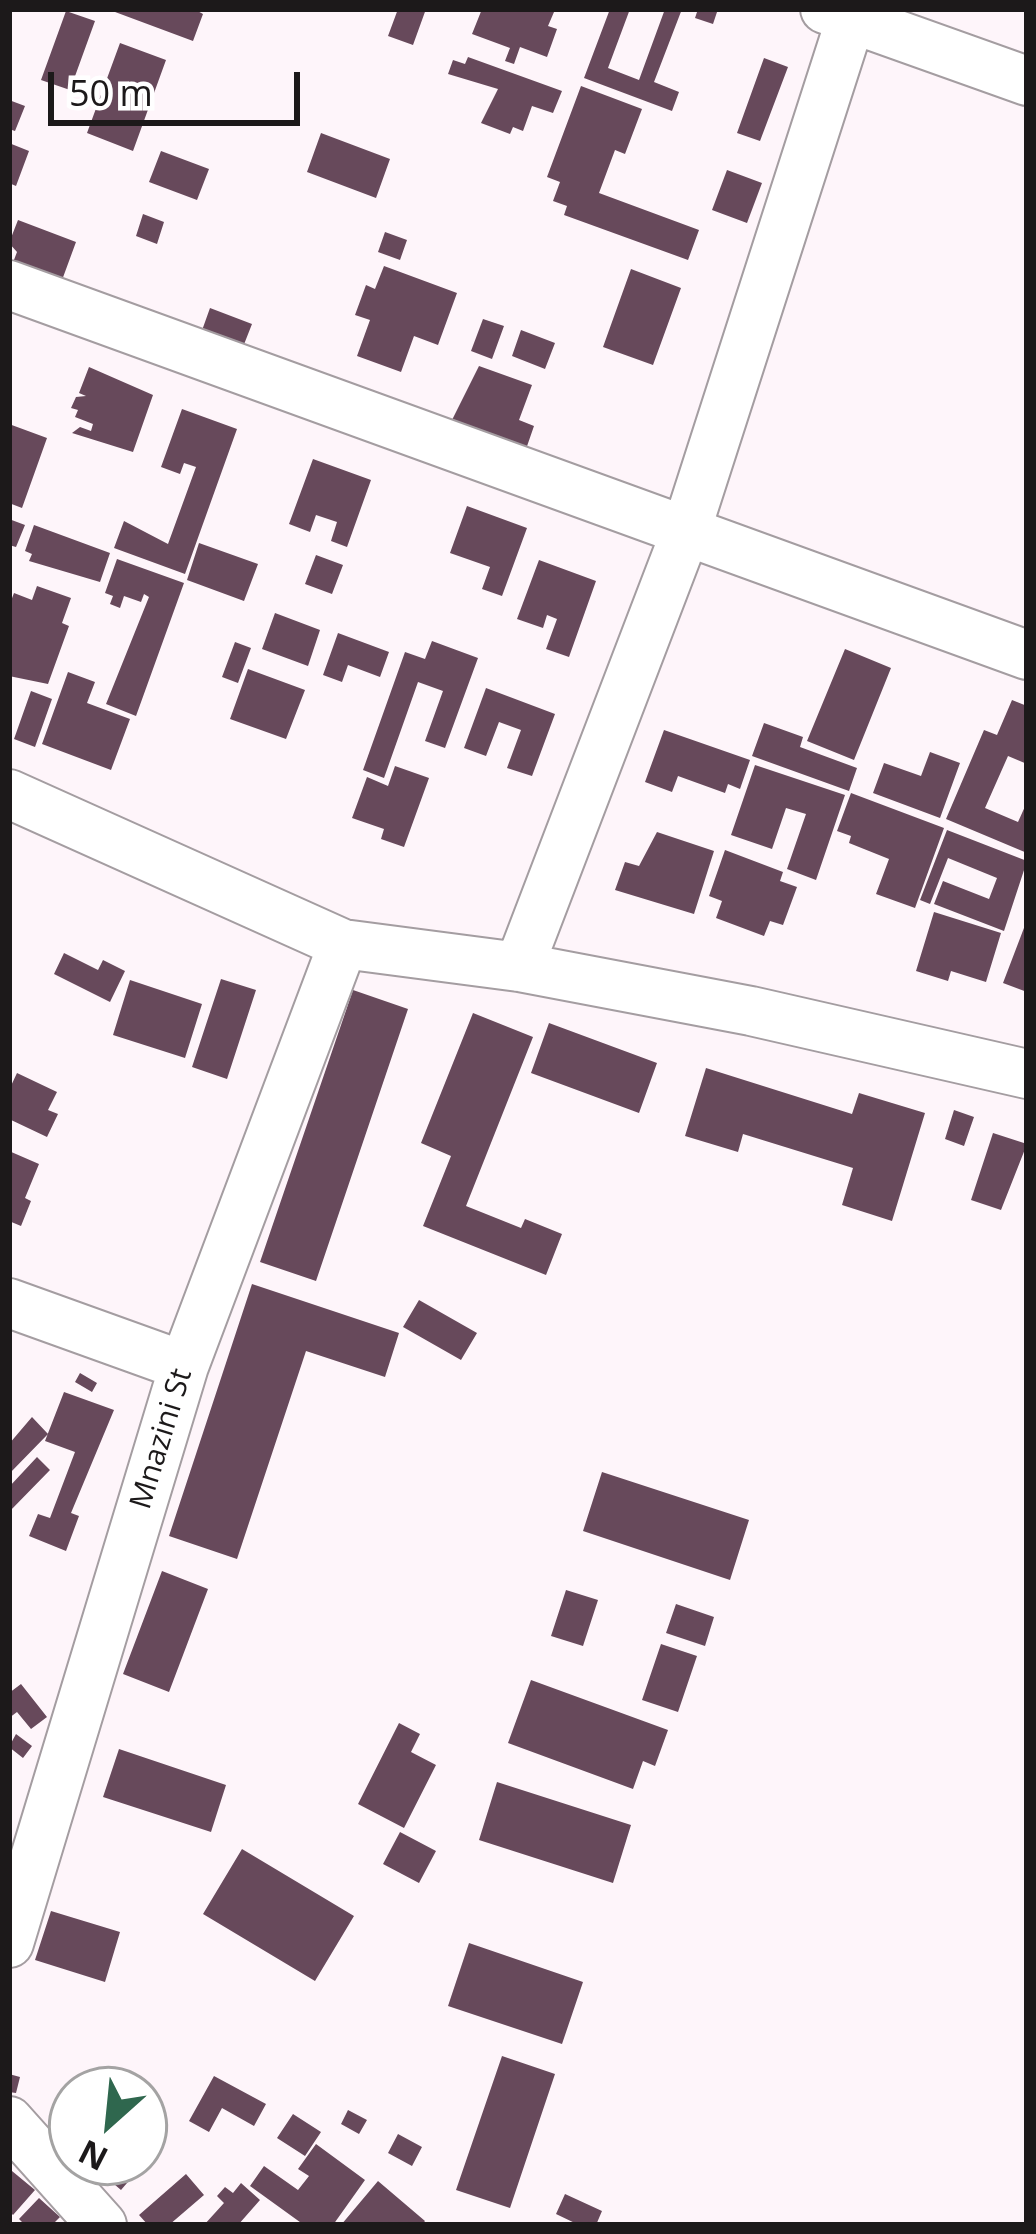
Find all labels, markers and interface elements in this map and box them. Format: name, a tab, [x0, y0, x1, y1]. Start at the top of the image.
scale bar	[54, 48, 306, 122]
text: 50 m	[69, 68, 153, 117]
street label: Mnazini St	[124, 1365, 200, 1513]
north arrow	[48, 2066, 168, 2186]
text: N	[71, 2130, 115, 2182]

